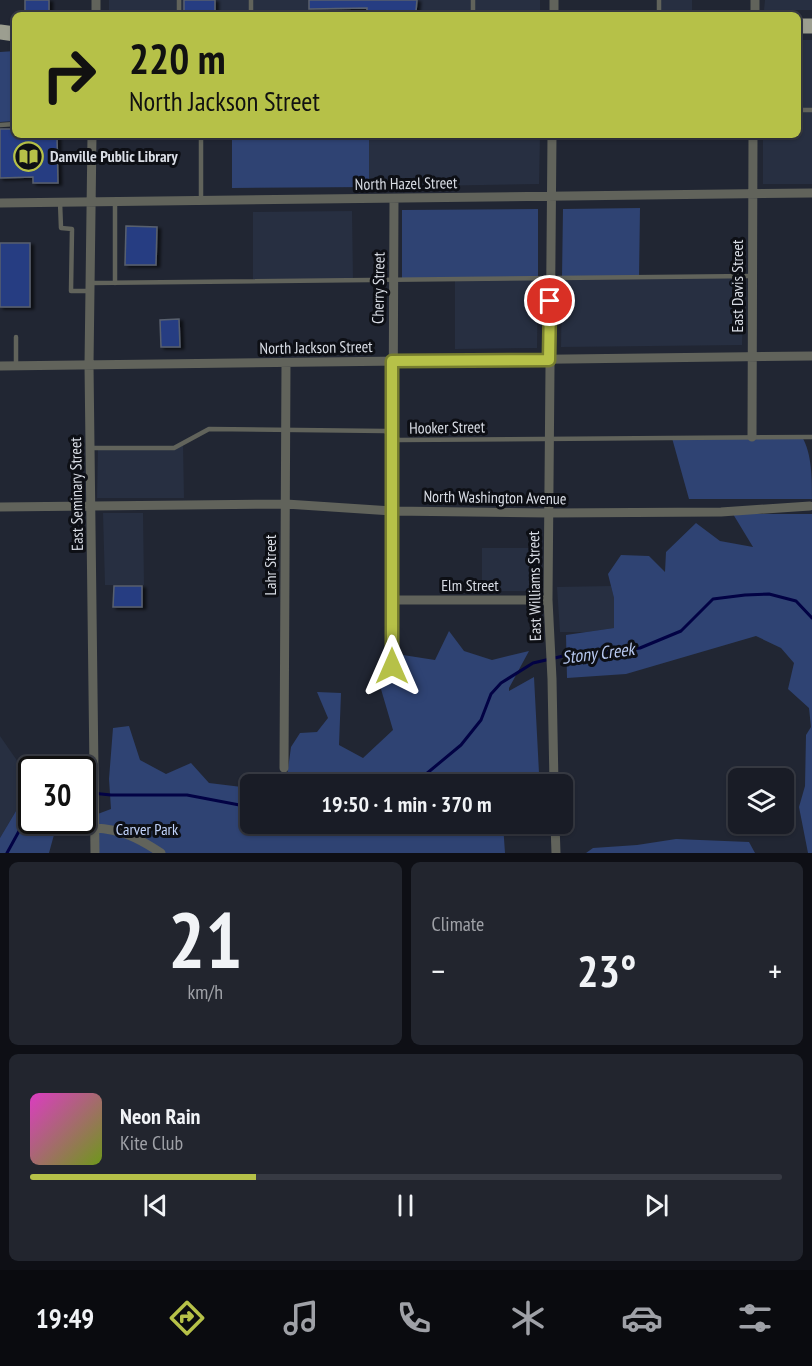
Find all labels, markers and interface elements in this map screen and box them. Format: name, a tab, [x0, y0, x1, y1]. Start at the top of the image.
text: 220 m	[129, 31, 226, 86]
icon: right	[30, 36, 108, 114]
text: North Jackson Street	[129, 84, 320, 118]
library icon: Danville Public Library	[13, 140, 45, 172]
place label: Danville Public Library	[50, 146, 178, 166]
street label: North Hazel Street	[355, 172, 458, 194]
street label: East Davis Street	[727, 239, 747, 332]
street label: Cherry Street	[367, 251, 389, 324]
pin	[524, 275, 575, 326]
icon: arrive	[533, 284, 566, 317]
street label: North Jackson Street	[259, 336, 373, 358]
street label: Hooker Street	[409, 416, 486, 438]
street label: East Seminary Street	[65, 436, 87, 551]
street label: North Washington Avenue	[423, 486, 567, 508]
street label: East Williams Street	[523, 530, 545, 641]
street label: Lahr Street	[260, 534, 280, 595]
street label: Elm Street	[441, 575, 499, 595]
position arrow	[360, 634, 424, 698]
water label: Stony Creek	[560, 637, 638, 669]
speed limit sign: 30	[18, 756, 96, 834]
map controls	[728, 768, 794, 834]
button: layers	[728, 768, 794, 834]
text: 19:50 · 1 min · 370 m	[321, 790, 492, 818]
park label: Carver Park	[116, 819, 179, 839]
text: 21	[168, 889, 243, 990]
text: Climate	[432, 911, 484, 937]
text: 23°	[577, 941, 636, 999]
text: −	[432, 949, 445, 992]
text: +	[768, 949, 782, 992]
text: km/h	[188, 979, 223, 1005]
text: Neon Rain	[120, 1102, 200, 1130]
text: Kite Club	[120, 1130, 183, 1156]
icon: previous	[139, 1189, 172, 1222]
icon: pause	[389, 1189, 422, 1222]
icon: next	[640, 1189, 673, 1222]
icon: directions	[166, 1297, 208, 1339]
icon: music	[280, 1297, 322, 1339]
icon: phone	[393, 1297, 435, 1339]
icon: climate	[507, 1297, 549, 1339]
icon: car	[621, 1297, 663, 1339]
icon: filters	[734, 1297, 776, 1339]
text: 19:49	[36, 1301, 94, 1335]

